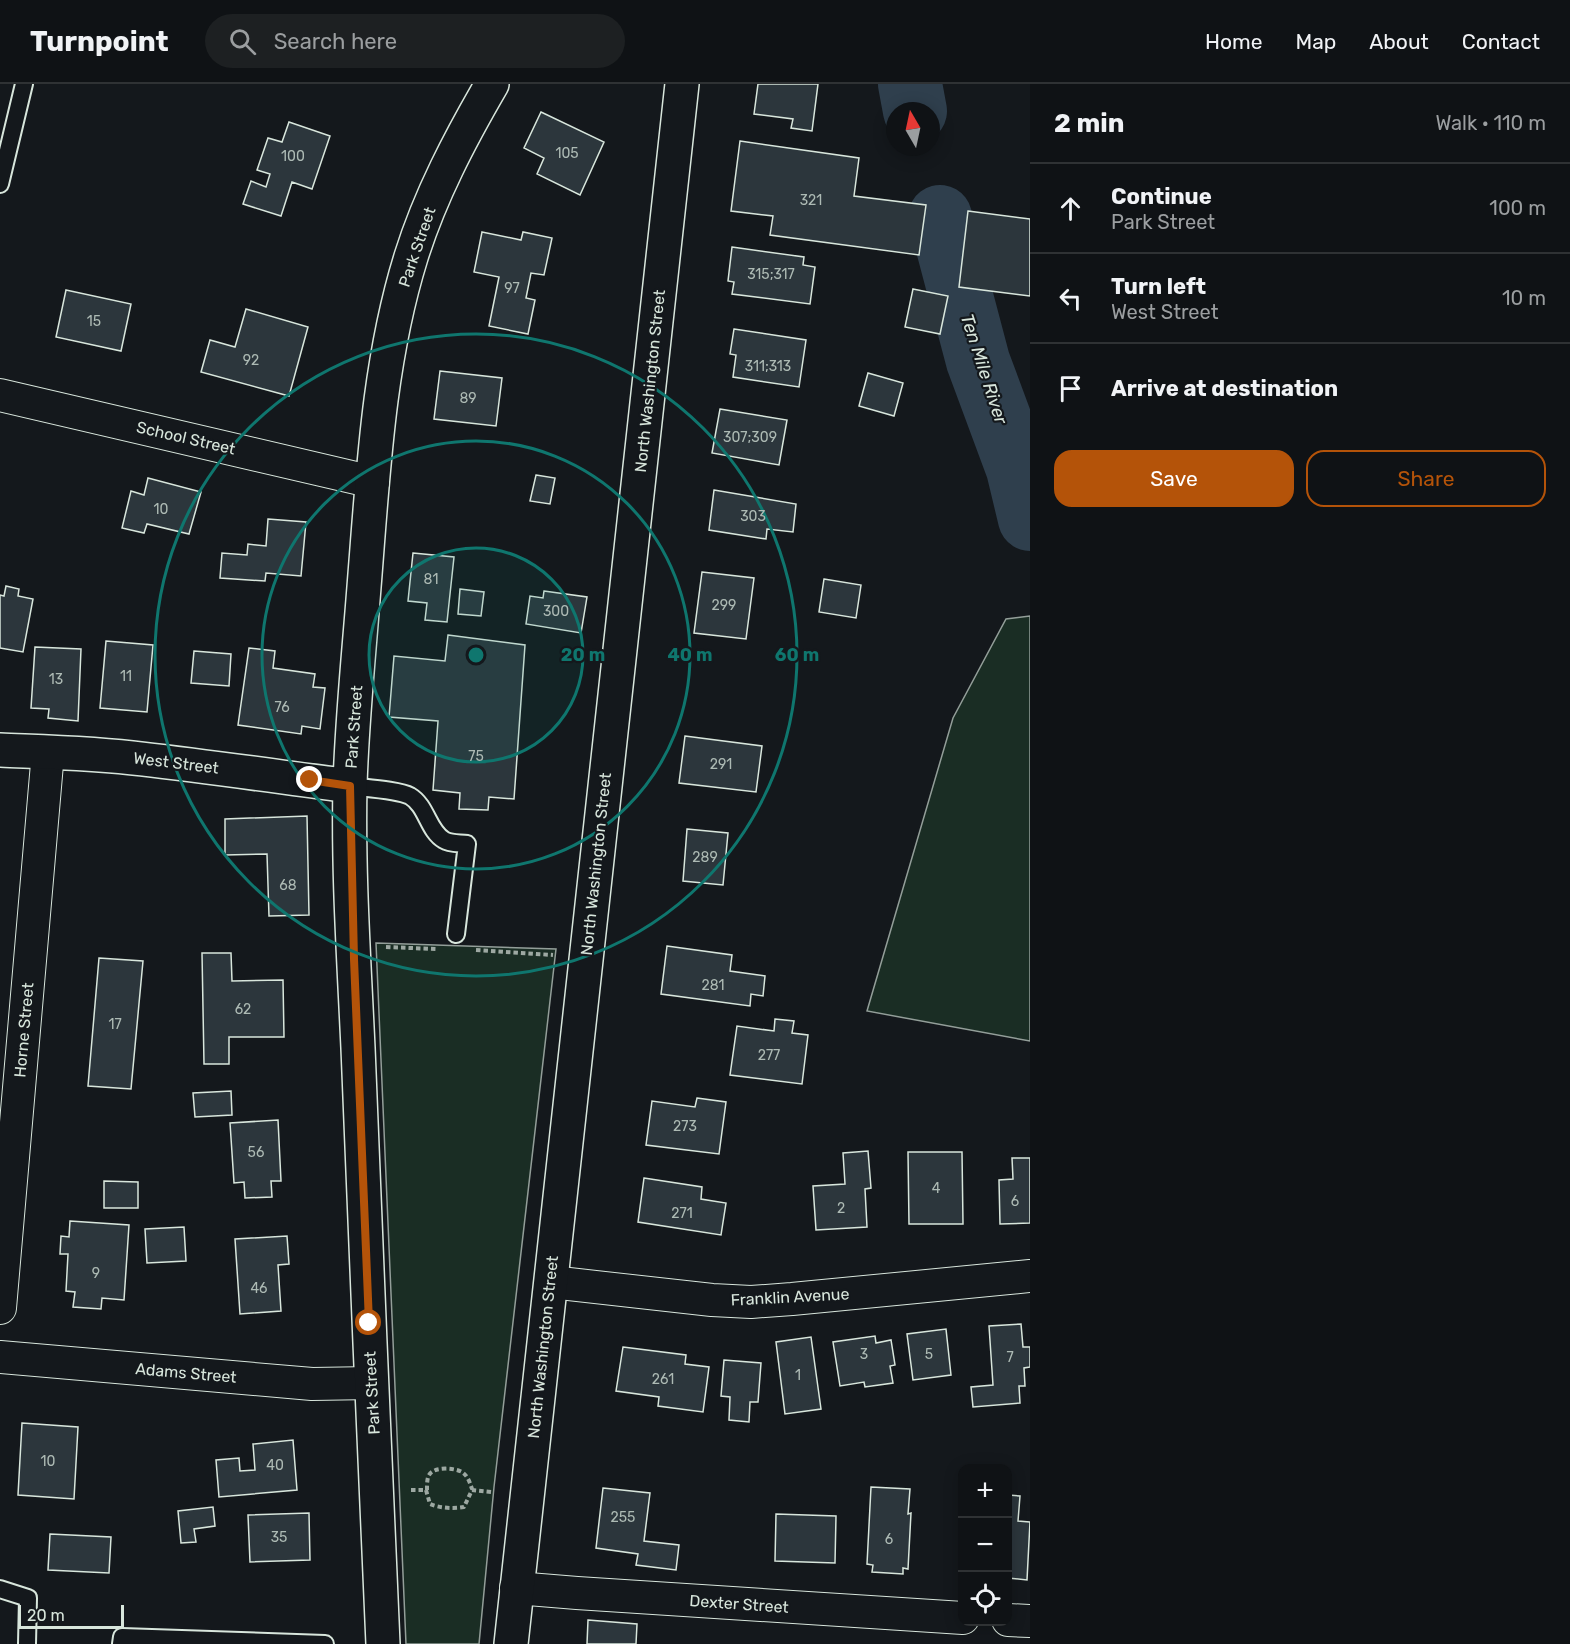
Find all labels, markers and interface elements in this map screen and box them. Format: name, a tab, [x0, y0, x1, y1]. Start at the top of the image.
search box	[205, 14, 625, 68]
text: Turnpoint	[30, 25, 169, 58]
icon: search	[226, 25, 259, 58]
text: Search here	[274, 28, 397, 55]
text: Home	[1205, 29, 1262, 54]
text: Map	[1295, 29, 1336, 54]
text: About	[1369, 29, 1429, 54]
text: Contact	[1462, 29, 1540, 54]
north arrow	[886, 102, 940, 156]
text: 2 min	[1054, 108, 1124, 139]
text: Walk · 110 m	[1435, 111, 1546, 135]
house number: 105	[555, 145, 579, 162]
house number: 100	[281, 148, 305, 165]
text: Continue	[1111, 183, 1212, 210]
house number: 321	[800, 192, 822, 209]
icon: ahead	[1054, 192, 1087, 225]
text: 100 m	[1489, 196, 1546, 220]
street label: Park Street	[394, 205, 440, 289]
text: Park Street	[1111, 210, 1215, 234]
house number: 315;317	[747, 266, 795, 283]
text: Turn left	[1111, 273, 1206, 300]
house number: 97	[504, 280, 520, 297]
icon: left	[1054, 282, 1087, 315]
text: 10 m	[1502, 286, 1546, 310]
street label: North Washington Street	[631, 289, 669, 473]
text: West Street	[1111, 300, 1219, 324]
water label: Ten Mile River	[956, 311, 1013, 428]
house number: 15	[87, 313, 101, 330]
house number: 92	[243, 352, 259, 369]
house number: 311;313	[745, 358, 791, 375]
icon: arrive	[1054, 372, 1087, 405]
text: Arrive at destination	[1111, 375, 1338, 402]
house number: 89	[459, 390, 477, 407]
street label: School Street	[135, 417, 237, 459]
house number: 307;309	[723, 429, 777, 446]
button: Save	[1054, 450, 1294, 507]
button: Share	[1306, 450, 1546, 507]
house number: 10	[154, 501, 169, 518]
house number: 303	[740, 508, 766, 525]
house number: 81	[424, 571, 438, 588]
house number: 299	[712, 597, 736, 614]
house number: 300	[543, 603, 569, 620]
text: 20 m	[561, 644, 605, 666]
text: 40 m	[668, 644, 712, 666]
text: 60 m	[775, 644, 819, 666]
centre of rings	[466, 645, 486, 665]
house number: 11	[120, 668, 132, 685]
house number: 13	[49, 671, 63, 688]
street label: Park Street	[342, 685, 366, 769]
house number: 76	[274, 699, 290, 716]
street label: West Street	[132, 748, 220, 778]
house number: 75	[468, 748, 484, 765]
house number: 291	[710, 756, 732, 773]
route end	[296, 766, 322, 792]
street label: North Washington Street	[577, 772, 615, 956]
house number: 289	[692, 849, 718, 866]
house number: 68	[279, 877, 297, 894]
house number: 281	[701, 977, 725, 994]
street label: Horne Street	[10, 982, 38, 1078]
house number: 62	[235, 1001, 251, 1018]
house number: 17	[108, 1016, 122, 1033]
house number: 277	[758, 1047, 780, 1064]
house number: 273	[673, 1118, 697, 1135]
house number: 56	[248, 1144, 264, 1161]
house number: 4	[932, 1180, 941, 1197]
house number: 6	[1011, 1193, 1019, 1210]
house number: 2	[837, 1200, 845, 1217]
house number: 271	[671, 1205, 693, 1222]
street label: North Washington Street	[524, 1255, 562, 1439]
house number: 9	[92, 1265, 100, 1282]
house number: 46	[250, 1280, 268, 1297]
street label: Franklin Avenue	[730, 1284, 850, 1310]
route start	[355, 1309, 381, 1335]
house number: 3	[860, 1346, 868, 1363]
house number: 5	[925, 1346, 933, 1363]
house number: 7	[1006, 1349, 1014, 1366]
street label: Park Street	[360, 1351, 384, 1435]
street label: Adams Street	[135, 1359, 237, 1387]
house number: 1	[795, 1367, 801, 1384]
house number: 261	[652, 1371, 674, 1388]
house number: 10	[41, 1453, 56, 1470]
house number: 40	[266, 1457, 284, 1474]
map controls	[958, 1464, 1012, 1626]
button: +	[958, 1464, 1012, 1518]
house number: 255	[611, 1509, 635, 1526]
button: −	[958, 1518, 1012, 1572]
house number: 35	[271, 1529, 287, 1546]
house number: 6	[885, 1531, 893, 1548]
button: locate	[958, 1572, 1012, 1626]
street label: Dexter Street	[689, 1591, 789, 1617]
scale bar	[18, 1602, 124, 1630]
text: 20 m	[27, 1606, 65, 1625]

